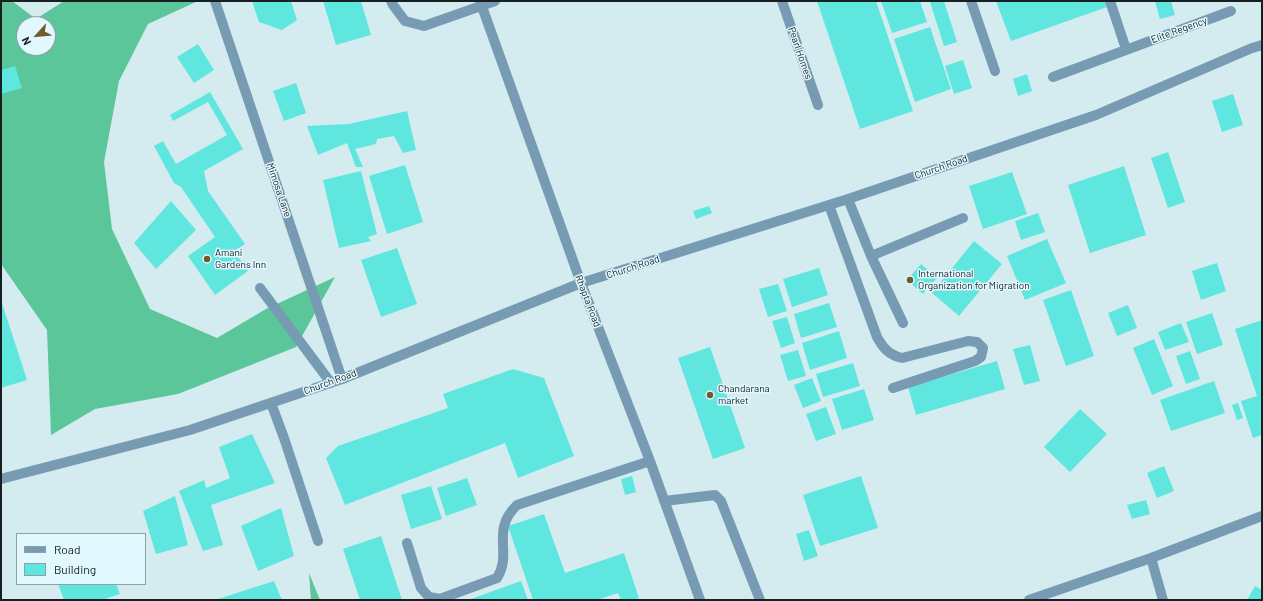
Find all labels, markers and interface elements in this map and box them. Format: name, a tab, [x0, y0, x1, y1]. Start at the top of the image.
street label: Elite Regency	[1149, 14, 1209, 46]
north arrow	[16, 16, 56, 56]
street label: Pearl Homes	[785, 25, 815, 81]
text: N	[18, 35, 33, 47]
street label: Church Road	[913, 152, 969, 182]
street label: Mimosa Lane	[264, 161, 294, 219]
place label: Amani Gardens Inn	[215, 247, 266, 270]
street label: Church Road	[605, 253, 661, 281]
marker: Amani Gardens Inn	[202, 254, 212, 264]
place label: International Organization for Migration	[918, 268, 1030, 292]
street label: Rhapta Road	[573, 273, 603, 329]
marker: International Organization for Migration	[905, 275, 915, 285]
street label: Church Road	[302, 367, 358, 397]
place label: Chandarana market	[718, 383, 770, 406]
marker: Chandarana market	[705, 390, 715, 400]
legend	[16, 533, 146, 585]
text: Road	[54, 542, 81, 556]
text: Building	[54, 562, 96, 576]

